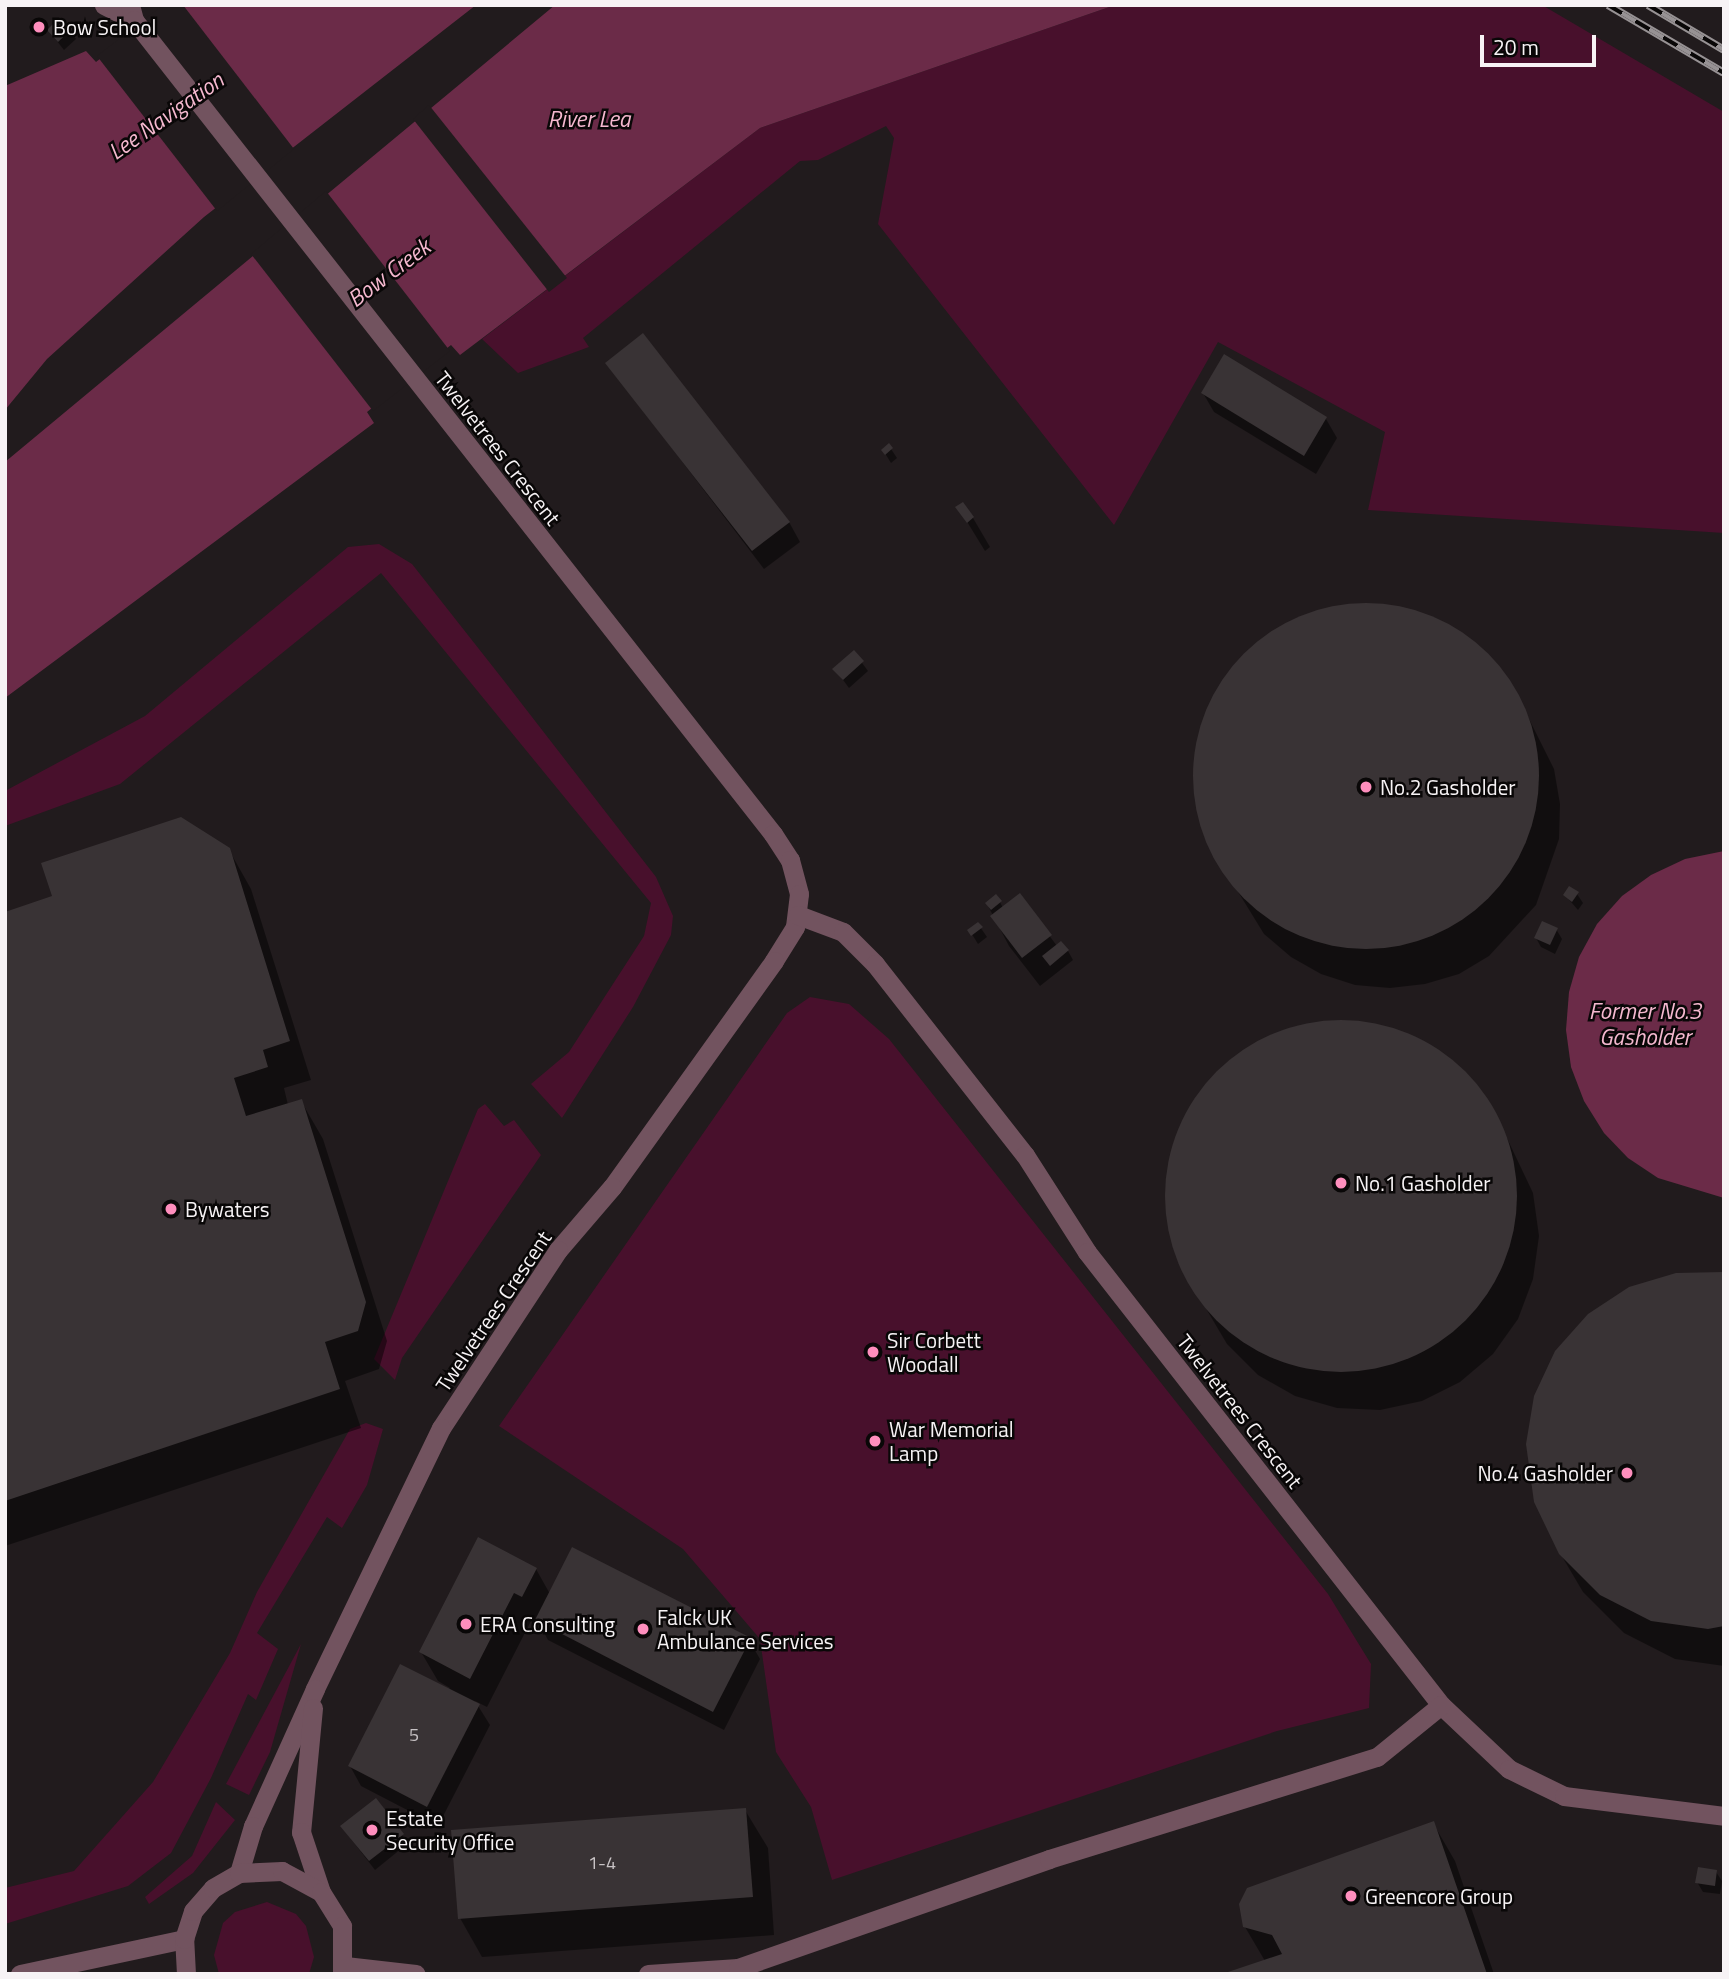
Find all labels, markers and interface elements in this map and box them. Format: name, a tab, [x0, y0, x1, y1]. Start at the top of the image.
place label: Bow School	[53, 14, 156, 40]
marker: Bow School	[31, 19, 47, 35]
scale bar	[1484, 21, 1600, 65]
text: 20 m	[1493, 31, 1539, 63]
water label: Lee Navigation	[103, 66, 229, 166]
water label: River Lea	[548, 105, 630, 133]
water label: Bow Creek	[342, 233, 436, 313]
street label: Twelvetrees Crescent	[430, 366, 566, 530]
place label: No.2 Gasholder	[1380, 774, 1516, 800]
marker: No.2 Gasholder	[1358, 779, 1374, 795]
water label: Former No.3 Gasholder	[1589, 997, 1701, 1051]
place label: No.1 Gasholder	[1355, 1170, 1491, 1196]
marker: No.1 Gasholder	[1333, 1175, 1349, 1191]
place label: Bywaters	[185, 1196, 269, 1222]
marker: Bywaters	[163, 1201, 179, 1217]
street label: Twelvetrees Crescent	[430, 1226, 556, 1396]
place label: Sir Corbett Woodall	[887, 1327, 981, 1377]
street label: Twelvetrees Crescent	[1172, 1329, 1308, 1493]
marker: Sir Corbett Woodall	[865, 1344, 881, 1360]
place label: War Memorial Lamp	[889, 1416, 1014, 1466]
marker: War Memorial Lamp	[867, 1433, 883, 1449]
place label: No.4 Gasholder	[1477, 1460, 1613, 1486]
marker: No.4 Gasholder	[1619, 1465, 1635, 1481]
place label: Falck UK Ambulance Services	[657, 1604, 834, 1654]
place label: ERA Consulting	[480, 1611, 615, 1637]
marker: ERA Consulting	[458, 1616, 474, 1632]
marker: Falck UK Ambulance Services	[635, 1621, 651, 1637]
house number: 5	[409, 1724, 419, 1746]
place label: Estate Security Office	[386, 1805, 514, 1855]
marker: Estate Security Office	[364, 1822, 380, 1838]
house number: 1-4	[588, 1852, 616, 1874]
place label: Greencore Group	[1365, 1883, 1513, 1909]
marker: Greencore Group	[1343, 1888, 1359, 1904]

